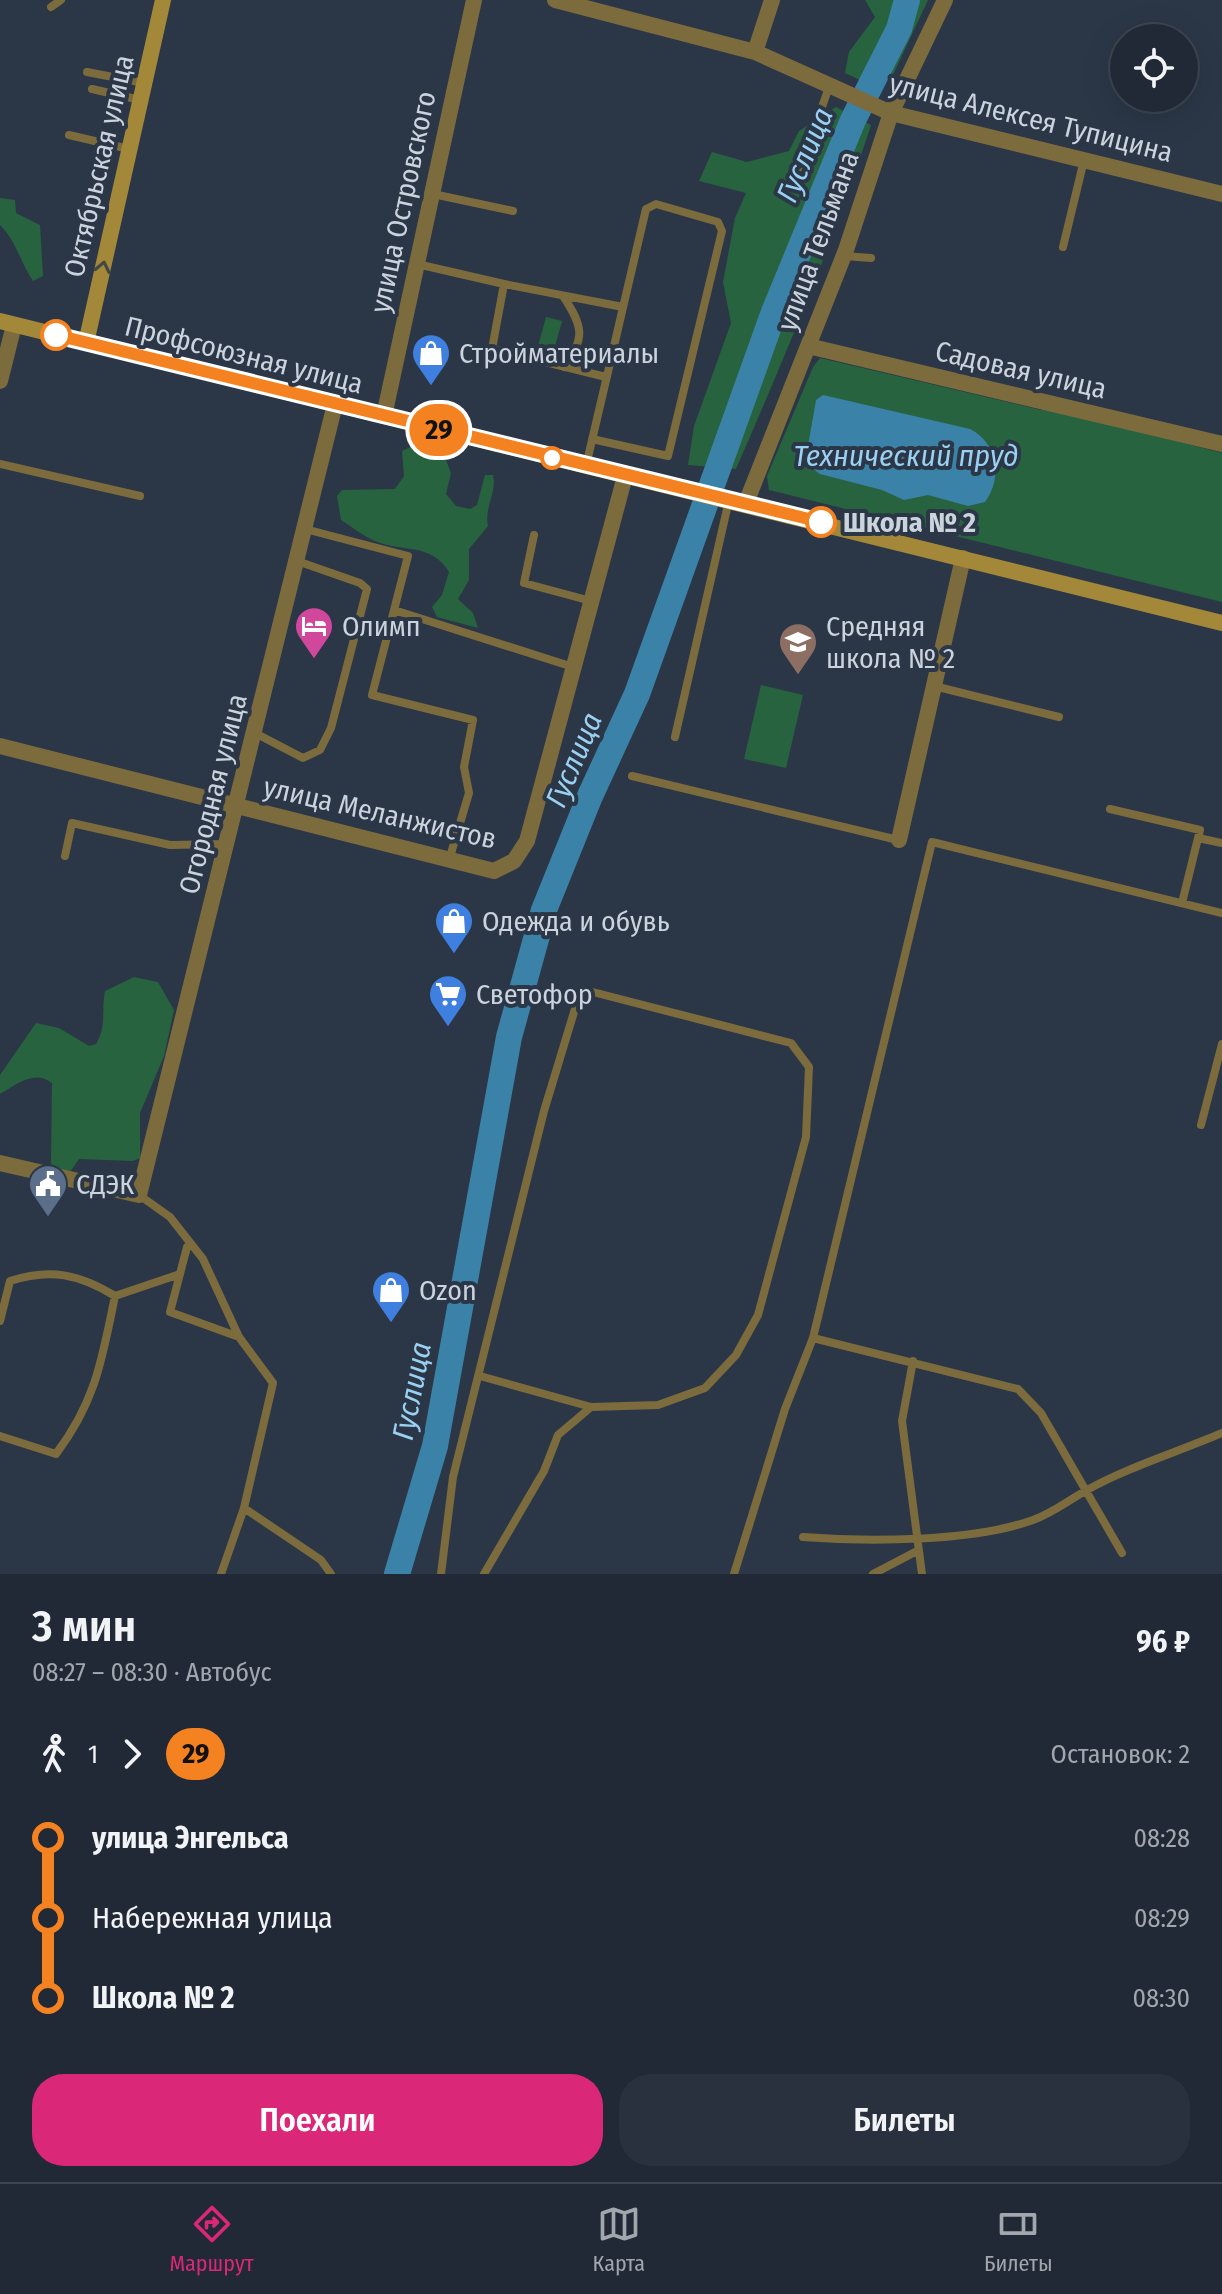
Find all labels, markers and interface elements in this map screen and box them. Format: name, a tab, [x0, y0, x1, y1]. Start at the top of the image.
map controls	[1110, 24, 1198, 112]
button: locate	[1110, 24, 1198, 112]
street label: Октябрьская улица	[57, 52, 141, 280]
street label: улица Алексея Тупицина	[886, 67, 1176, 169]
street label: улица Островского	[363, 88, 443, 316]
water label: Гуслица	[769, 102, 841, 208]
street label: улица Тельмана	[770, 147, 866, 335]
one-way arrow	[94, 260, 111, 274]
street label: Профсоюзная улица	[122, 309, 366, 401]
unlabelled marker	[41, 320, 71, 350]
shop icon: Стройматериалы	[410, 332, 452, 387]
street label: Садовая улица	[932, 334, 1110, 406]
place label: Стройматериалы	[459, 337, 659, 370]
line badge: 29	[403, 404, 475, 456]
text: 29	[425, 413, 453, 446]
water label: Технический пруд	[793, 438, 1019, 474]
unlabelled marker	[541, 447, 563, 469]
place label: Школа № 2	[843, 506, 976, 539]
marker: Школа № 2	[806, 507, 836, 537]
hotel icon: Олимп	[293, 605, 335, 660]
place label: Олимп	[342, 610, 421, 643]
place label: Средняя школа № 2	[826, 610, 955, 675]
school or university icon: Средняя школа № 2	[777, 621, 819, 676]
street label: Огородная улица	[172, 690, 254, 898]
water label: Гуслица	[538, 707, 610, 813]
street label: улица Меланжистов	[261, 770, 499, 856]
shop icon: Одежда и обувь	[433, 900, 475, 955]
place label: Одежда и обувь	[482, 905, 670, 938]
supermarket icon: Светофор	[427, 973, 469, 1028]
place label: Светофор	[476, 978, 593, 1011]
public building icon: СДЭК	[27, 1163, 69, 1218]
place label: СДЭК	[76, 1168, 134, 1201]
shop icon: Ozon	[370, 1269, 412, 1324]
place label: Ozon	[419, 1274, 477, 1307]
water label: Гуслица	[385, 1339, 439, 1443]
text: 3 мин	[32, 1600, 136, 1653]
text: 96 ₽	[1136, 1624, 1190, 1660]
text: 08:27 – 08:30 · Автобус	[32, 1657, 272, 1688]
icon: walk	[32, 1732, 76, 1776]
icon: forward	[110, 1732, 154, 1776]
text: 29	[182, 1737, 209, 1770]
text: 1	[88, 1739, 98, 1770]
text: Остановок: 2	[1051, 1739, 1190, 1770]
text: улица Энгельса	[92, 1820, 289, 1856]
text: 08:28	[1133, 1823, 1190, 1854]
text: Набережная улица	[92, 1900, 333, 1936]
text: 08:29	[1134, 1903, 1190, 1934]
text: Школа № 2	[92, 1980, 234, 2016]
text: 08:30	[1132, 1983, 1190, 2014]
button: Поехали	[32, 2074, 603, 2166]
button: Билеты	[619, 2074, 1190, 2166]
tab: Маршрут	[169, 2202, 254, 2277]
tab: Карта	[593, 2202, 645, 2277]
tab: Билеты	[984, 2202, 1053, 2277]

